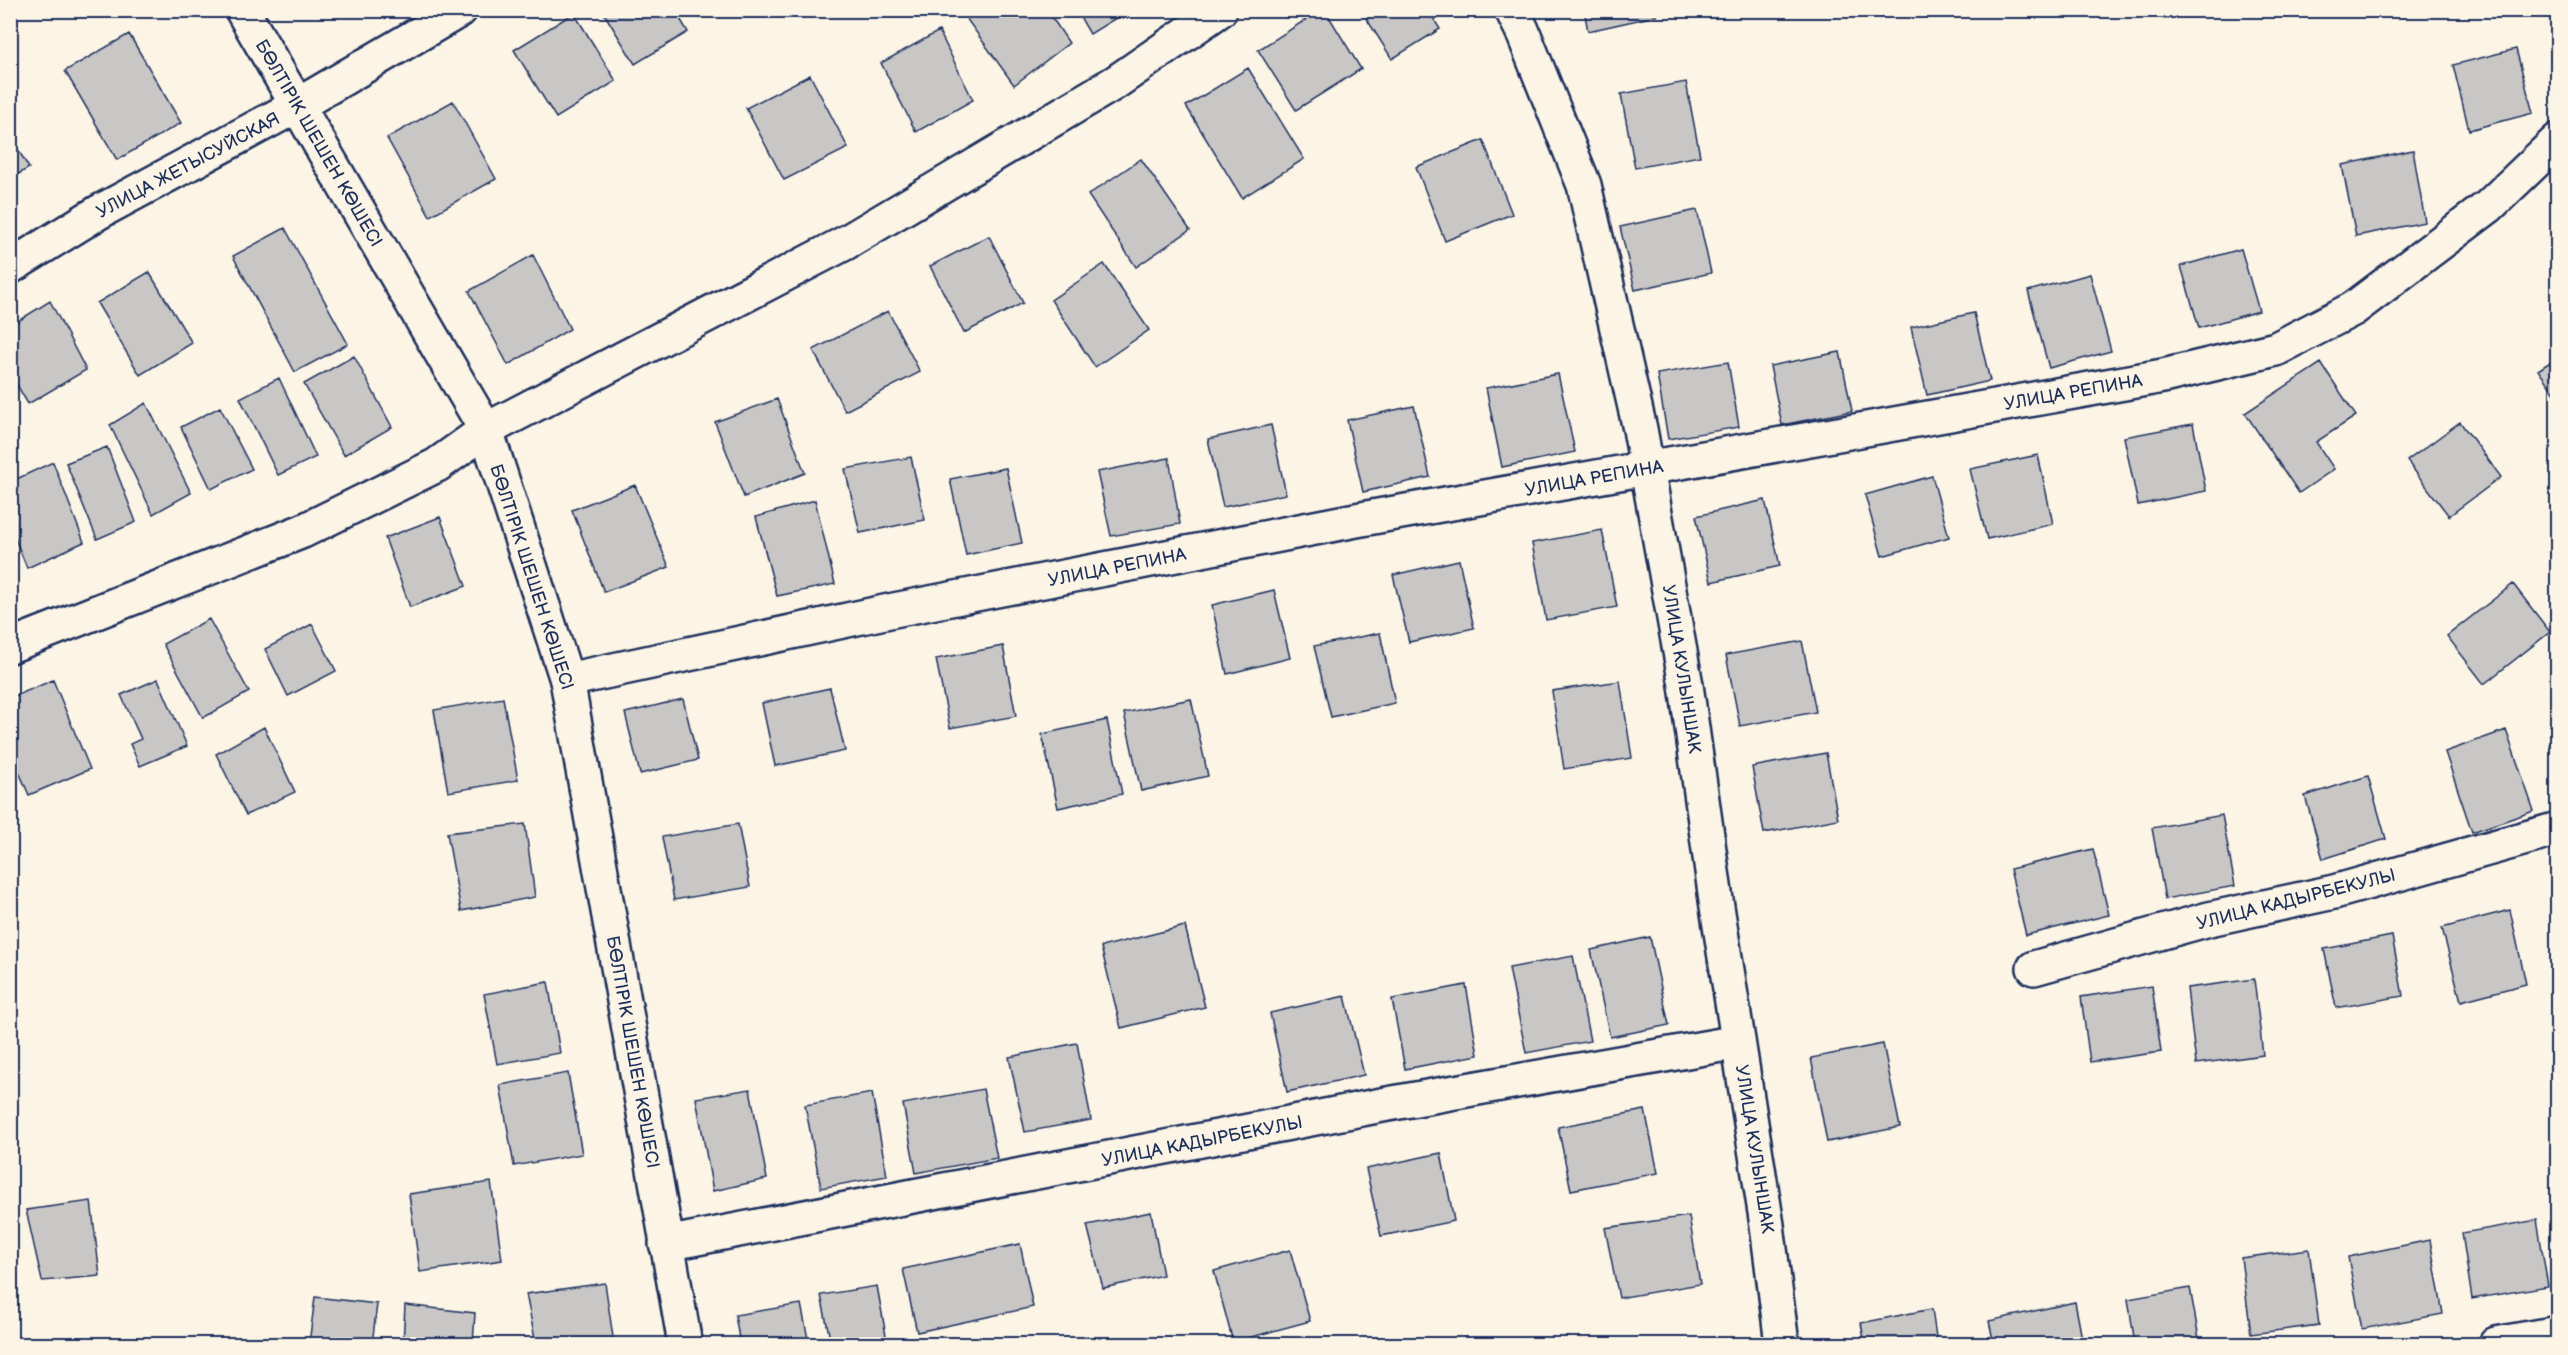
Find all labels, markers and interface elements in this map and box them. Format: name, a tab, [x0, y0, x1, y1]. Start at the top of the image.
street label: БӨЛТІРІК ШЕШЕН КӨШЕСІ	[251, 36, 387, 251]
street label: УЛИЦА ЖЕТЫСУЙСКАЯ	[93, 108, 284, 223]
street label: УЛИЦА РЕПИНА	[2002, 370, 2144, 415]
street label: УЛИЦА РЕПИНА	[1523, 456, 1665, 501]
street label: БӨЛТІРІК ШЕШЕН КӨШЕСІ	[485, 462, 578, 692]
street label: УЛИЦА РЕПИНА	[1046, 544, 1188, 591]
street label: УЛИЦА КУЛЫНШАК	[1658, 583, 1705, 755]
street label: УЛИЦА КАДЫРБЕКУЛЫ	[2195, 865, 2398, 934]
street label: БӨЛТІРІК ШЕШЕН КӨШЕСІ	[602, 934, 663, 1170]
street label: УЛИЦА КУЛЫНШАК	[1731, 1063, 1778, 1235]
street label: УЛИЦА КАДЫРБЕКУЛЫ	[1100, 1112, 1304, 1171]

